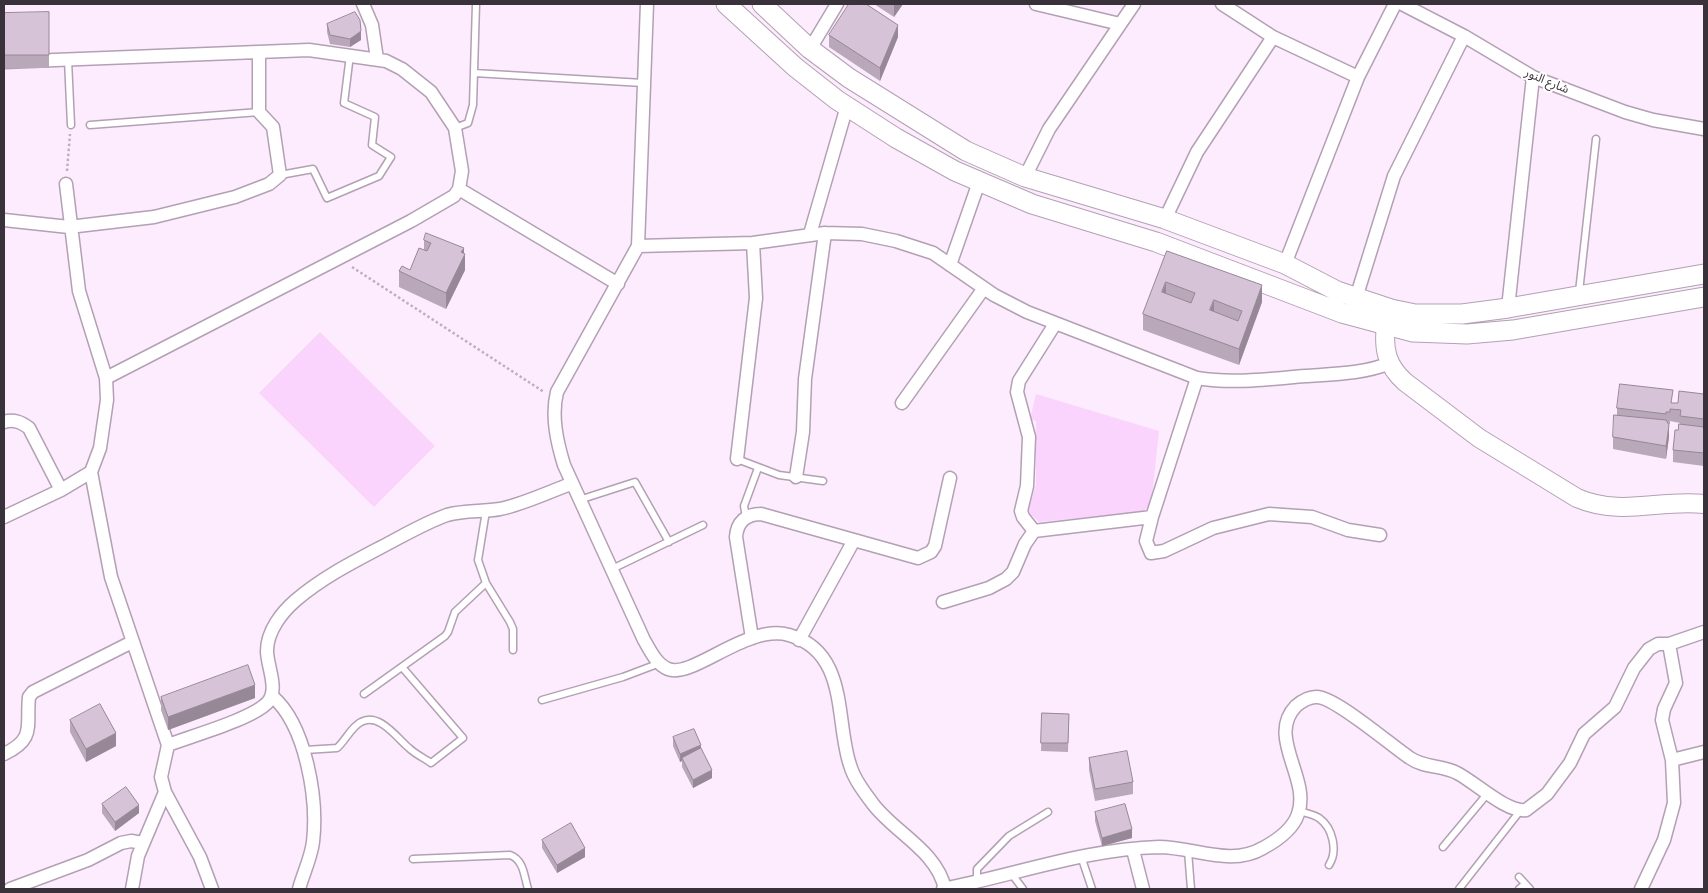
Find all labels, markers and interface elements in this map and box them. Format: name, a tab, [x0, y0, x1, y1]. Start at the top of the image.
street label: شارع النور	[1523, 65, 1571, 97]

